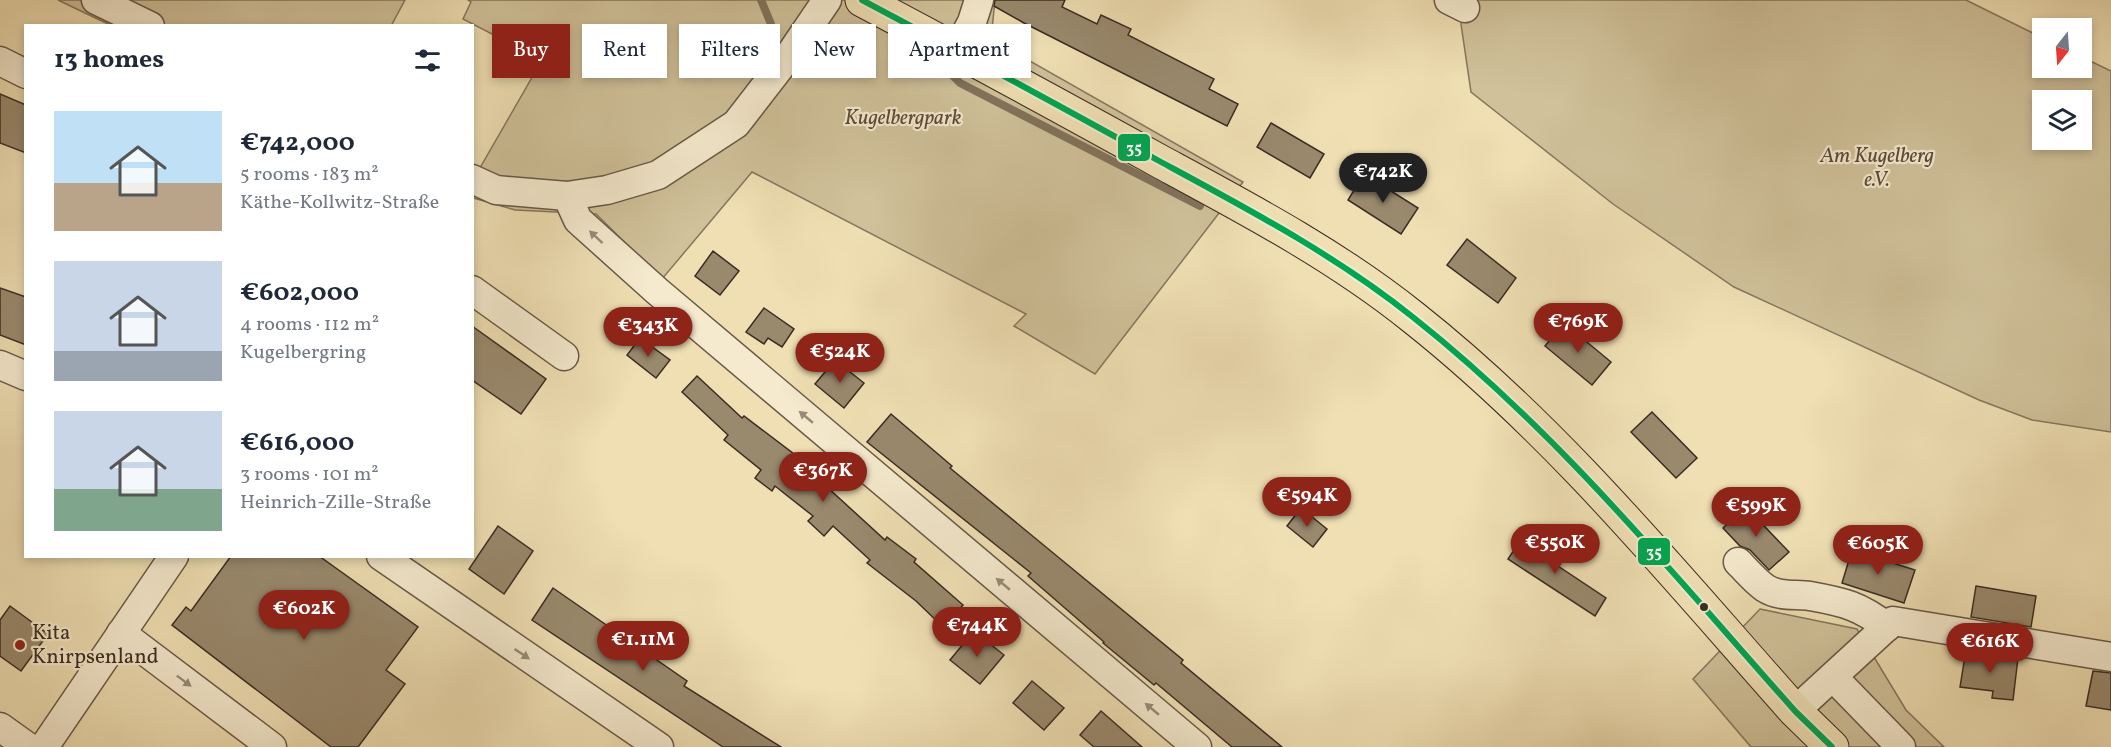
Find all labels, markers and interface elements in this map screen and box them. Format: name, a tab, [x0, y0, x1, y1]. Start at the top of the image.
north arrow	[2032, 18, 2092, 78]
map controls	[2032, 18, 2092, 150]
chip: Buy	[492, 24, 570, 78]
chip: Rent	[582, 24, 667, 78]
chip: Filters	[679, 24, 780, 78]
chip: New	[792, 24, 876, 78]
chip: Apartment	[888, 24, 1031, 78]
text: 13 homes	[54, 42, 164, 78]
icon: filters	[411, 44, 444, 77]
button: layers	[2032, 90, 2092, 150]
park label: Kugelbergpark	[844, 104, 962, 133]
text: €742,000	[240, 125, 355, 161]
line badge: 35	[1117, 133, 1151, 162]
icon: home	[102, 135, 174, 207]
text: 35	[1126, 138, 1142, 160]
park label: Am Kugelberg e.V.	[1819, 142, 1934, 195]
pin: €742K	[1341, 153, 1425, 204]
text: €742K	[1353, 158, 1413, 186]
text: 5 rooms · 183 m²	[240, 161, 379, 189]
text: Käthe-Kollwitz-Straße	[240, 189, 439, 217]
one-way arrow	[589, 230, 604, 244]
text: €602,000	[240, 275, 359, 311]
icon: home	[102, 285, 174, 357]
pin: €769K	[1536, 303, 1620, 354]
pin: €343K	[606, 307, 690, 358]
text: €769K	[1548, 308, 1608, 336]
text: 4 rooms · 112 m²	[240, 311, 379, 339]
text: €343K	[617, 312, 679, 340]
pin: €524K	[798, 333, 882, 384]
text: €524K	[809, 338, 871, 366]
text: Kugelbergring	[240, 339, 366, 367]
one-way arrow	[799, 411, 814, 424]
text: €616,000	[240, 425, 354, 461]
icon: home	[102, 435, 174, 507]
pin: €367K	[781, 452, 865, 503]
text: €367K	[793, 457, 853, 485]
text: 3 rooms · 101 m²	[240, 461, 379, 489]
pin: €594K	[1265, 477, 1349, 528]
text: €594K	[1276, 482, 1338, 510]
pin: €599K	[1714, 487, 1798, 538]
text: Heinrich-Zille-Straße	[240, 489, 431, 517]
text: €599K	[1726, 492, 1786, 520]
pin: €550K	[1513, 524, 1597, 575]
pin: €605K	[1836, 525, 1920, 576]
text: €550K	[1525, 529, 1585, 557]
text: €605K	[1847, 530, 1909, 558]
line badge: 35	[1637, 537, 1671, 566]
text: 35	[1646, 542, 1662, 564]
one-way arrow	[995, 577, 1011, 590]
pin: €602K	[262, 590, 346, 641]
text: €602K	[273, 595, 335, 623]
unlabelled marker	[1698, 601, 1710, 613]
pin: €744K	[935, 607, 1019, 658]
text: €744K	[946, 612, 1008, 640]
place label: Kita Knirpsenland	[32, 619, 159, 672]
pin: €1.11M	[594, 621, 692, 672]
pin: €616K	[1948, 623, 2032, 674]
text: €1.11M	[611, 626, 675, 654]
text: €616K	[1960, 628, 2020, 656]
marker: Kita Knirpsenland	[13, 638, 27, 652]
one-way arrow	[513, 648, 530, 659]
one-way arrow	[177, 674, 192, 686]
one-way arrow	[1144, 703, 1160, 716]

